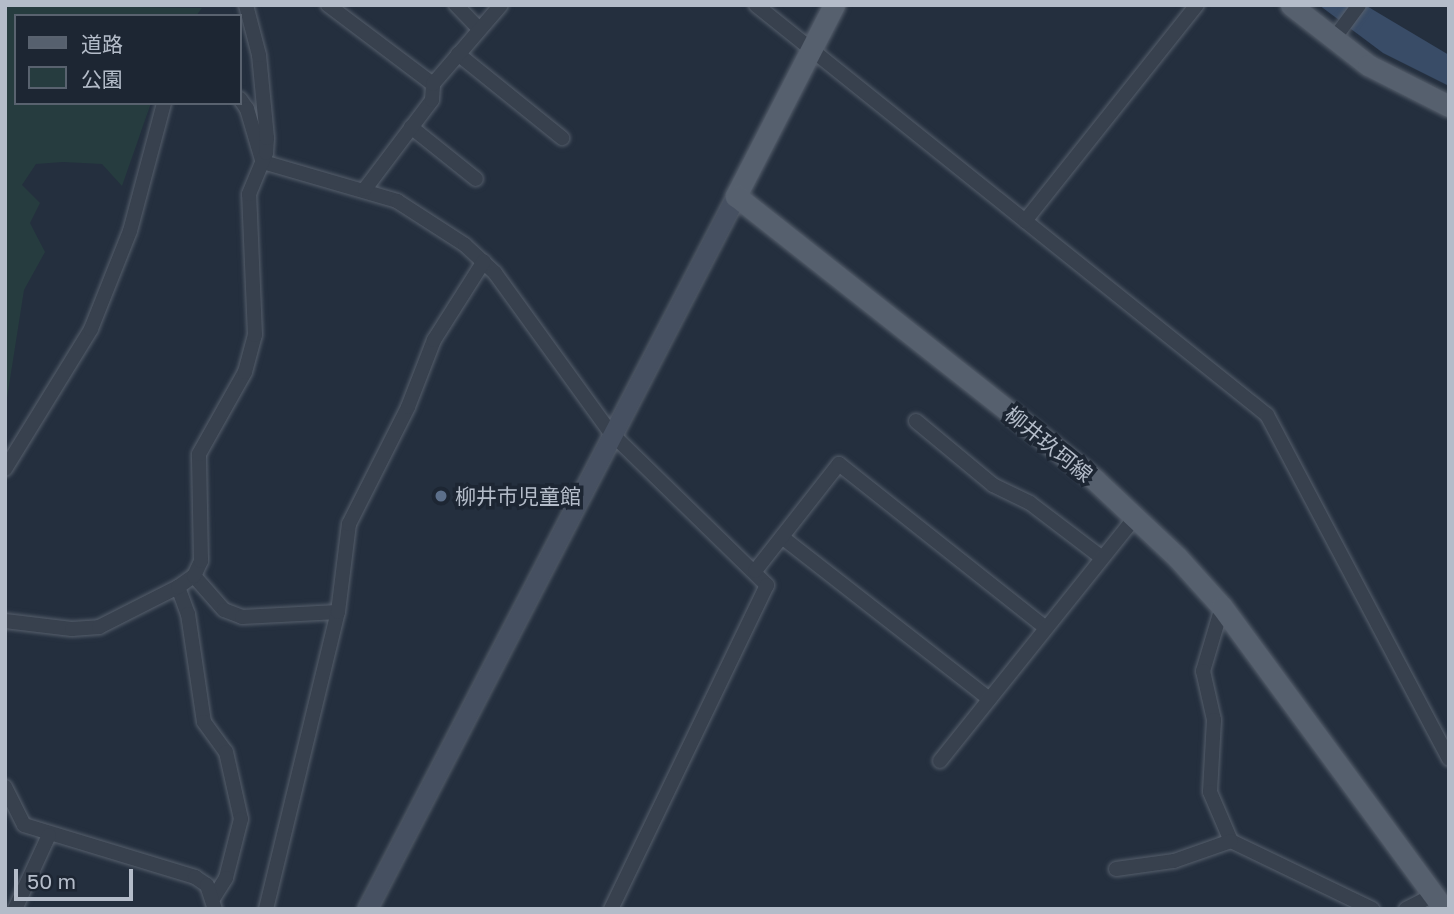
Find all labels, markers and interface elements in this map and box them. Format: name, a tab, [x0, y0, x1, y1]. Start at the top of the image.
legend	[14, 14, 242, 105]
text: 道路	[81, 31, 123, 57]
text: 公園	[81, 66, 123, 92]
street label: 柳井玖珂線	[1000, 401, 1098, 487]
place label: 柳井市児童館	[455, 483, 581, 509]
marker: 柳井市児童館	[433, 488, 449, 504]
scale bar	[18, 855, 136, 899]
text: 50 m	[27, 868, 76, 894]

